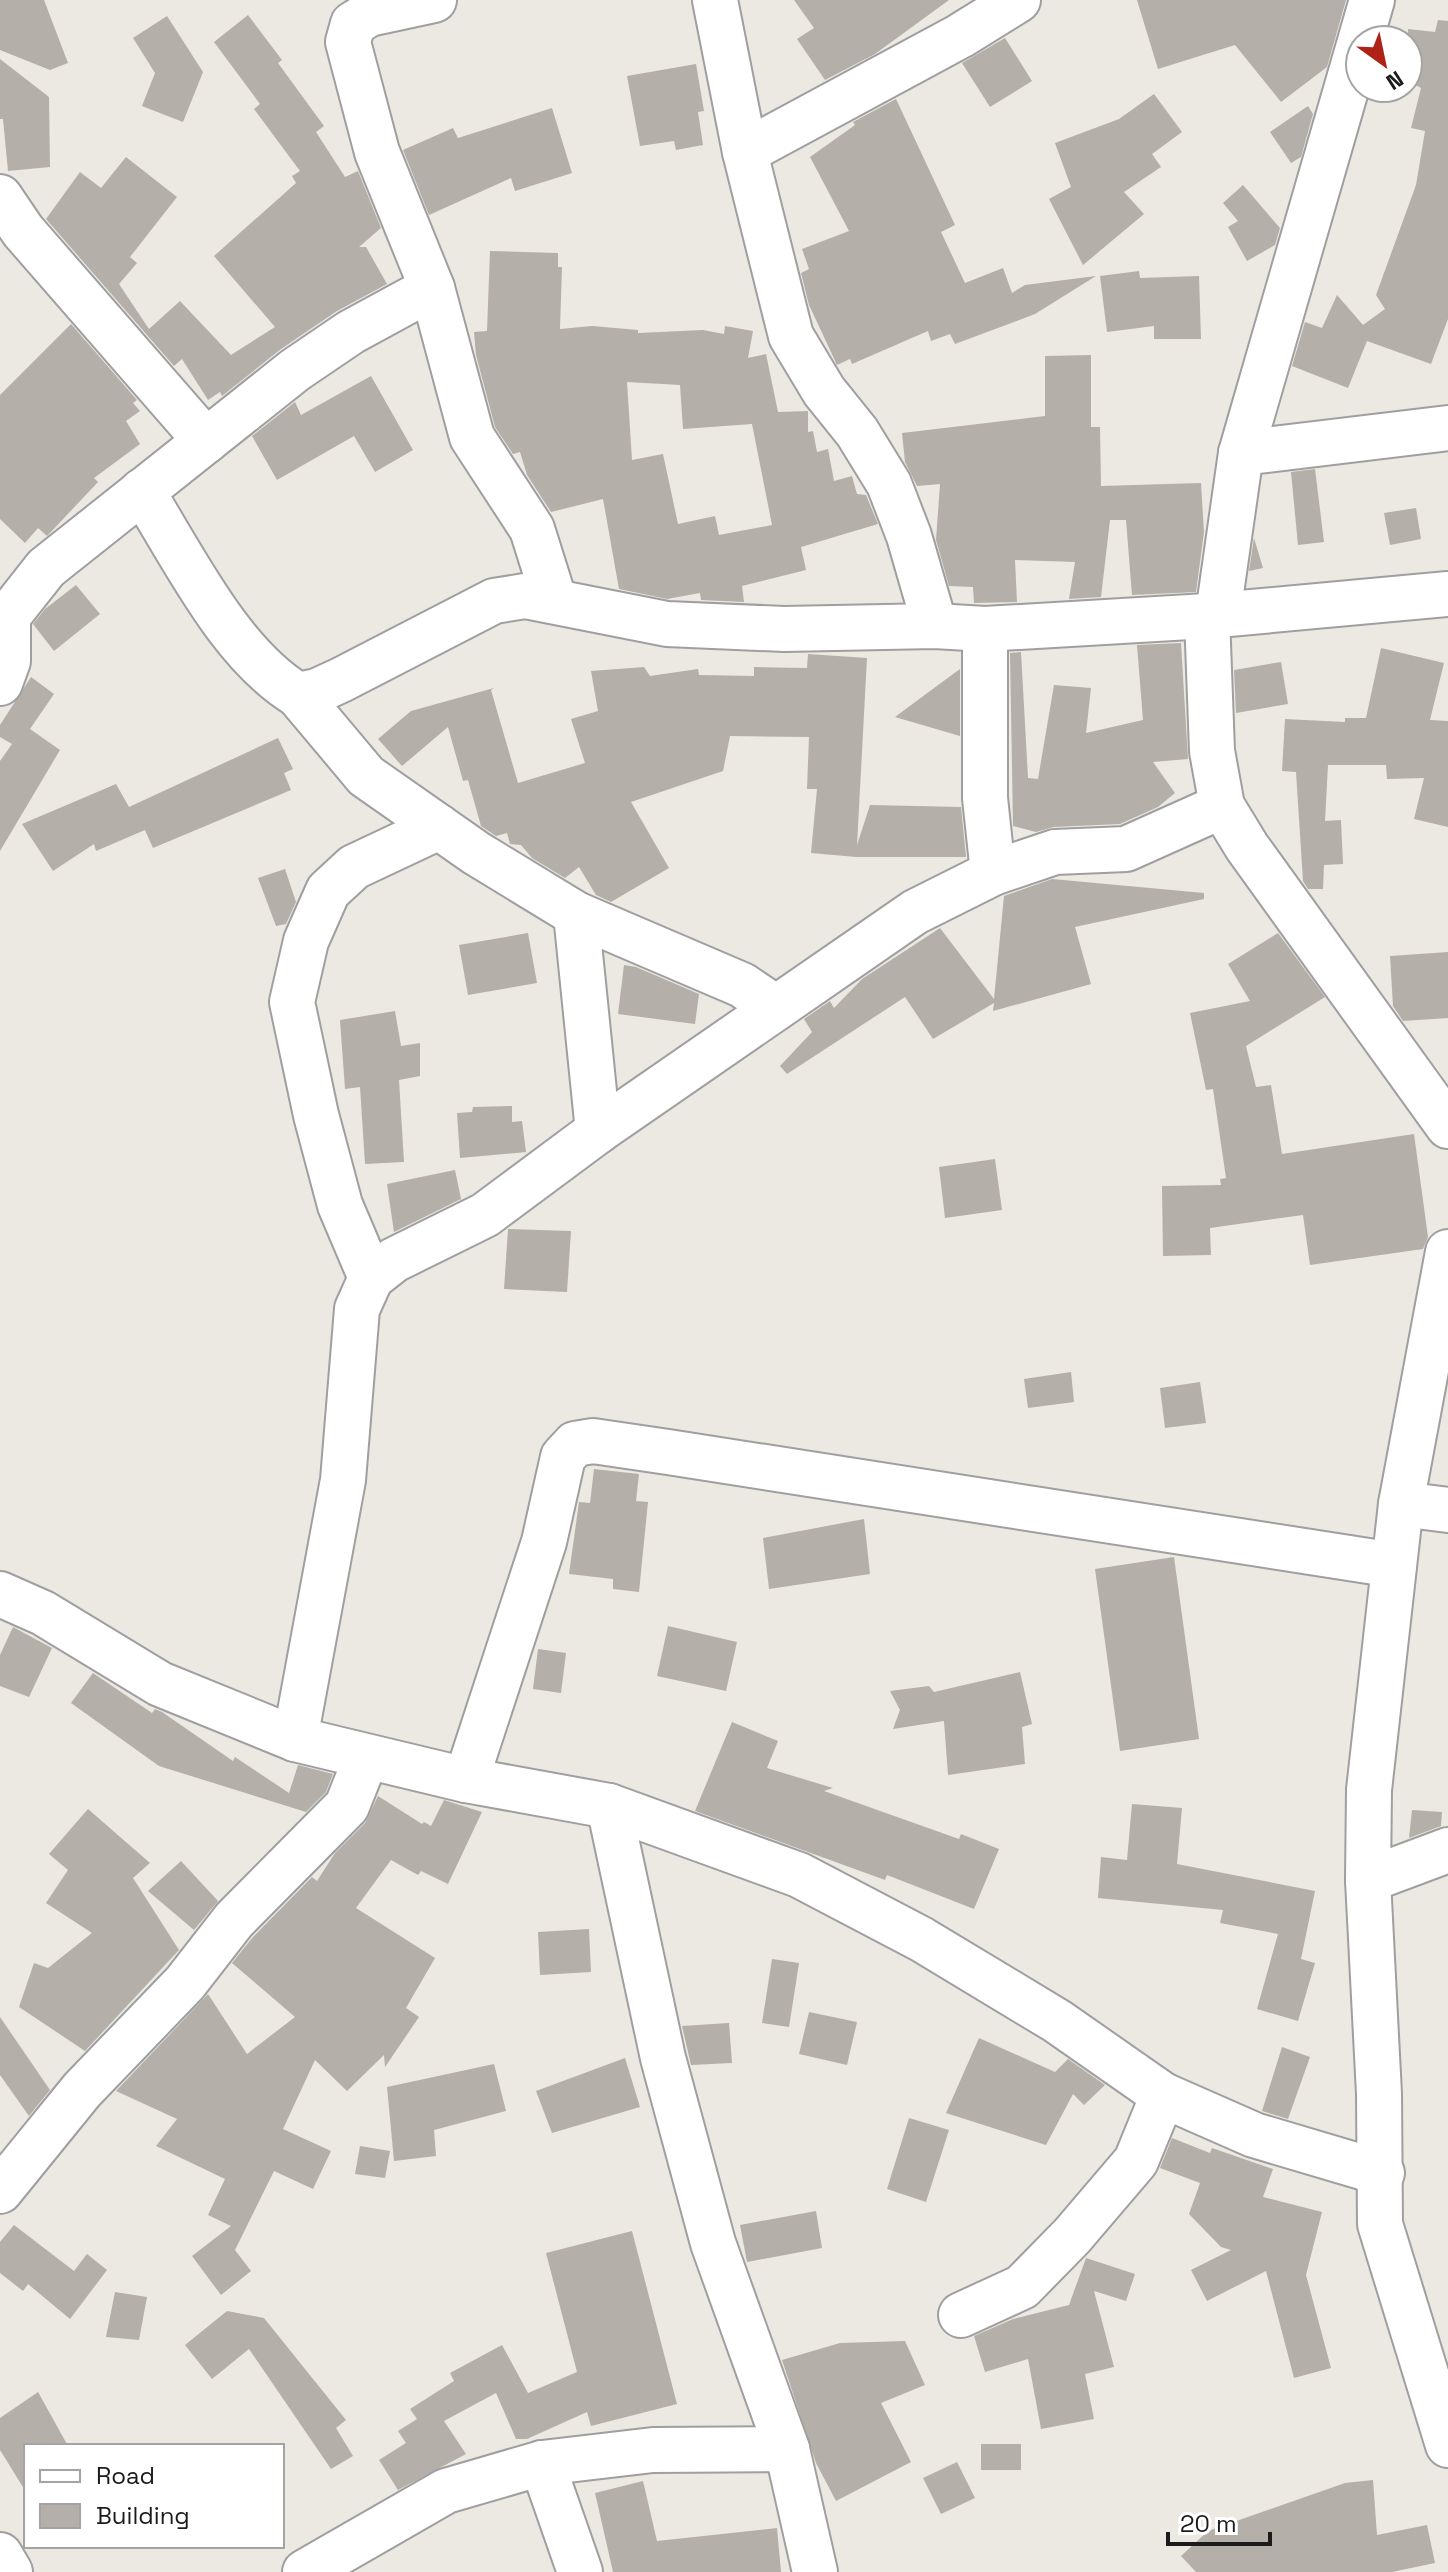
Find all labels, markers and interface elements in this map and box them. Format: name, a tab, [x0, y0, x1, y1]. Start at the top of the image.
north arrow	[1344, 24, 1424, 104]
text: N	[1381, 65, 1409, 97]
legend	[24, 2444, 284, 2548]
text: Road	[96, 2460, 155, 2491]
scale bar	[1168, 2496, 1270, 2546]
text: Building	[96, 2500, 190, 2531]
text: 20 m	[1180, 2508, 1237, 2539]

